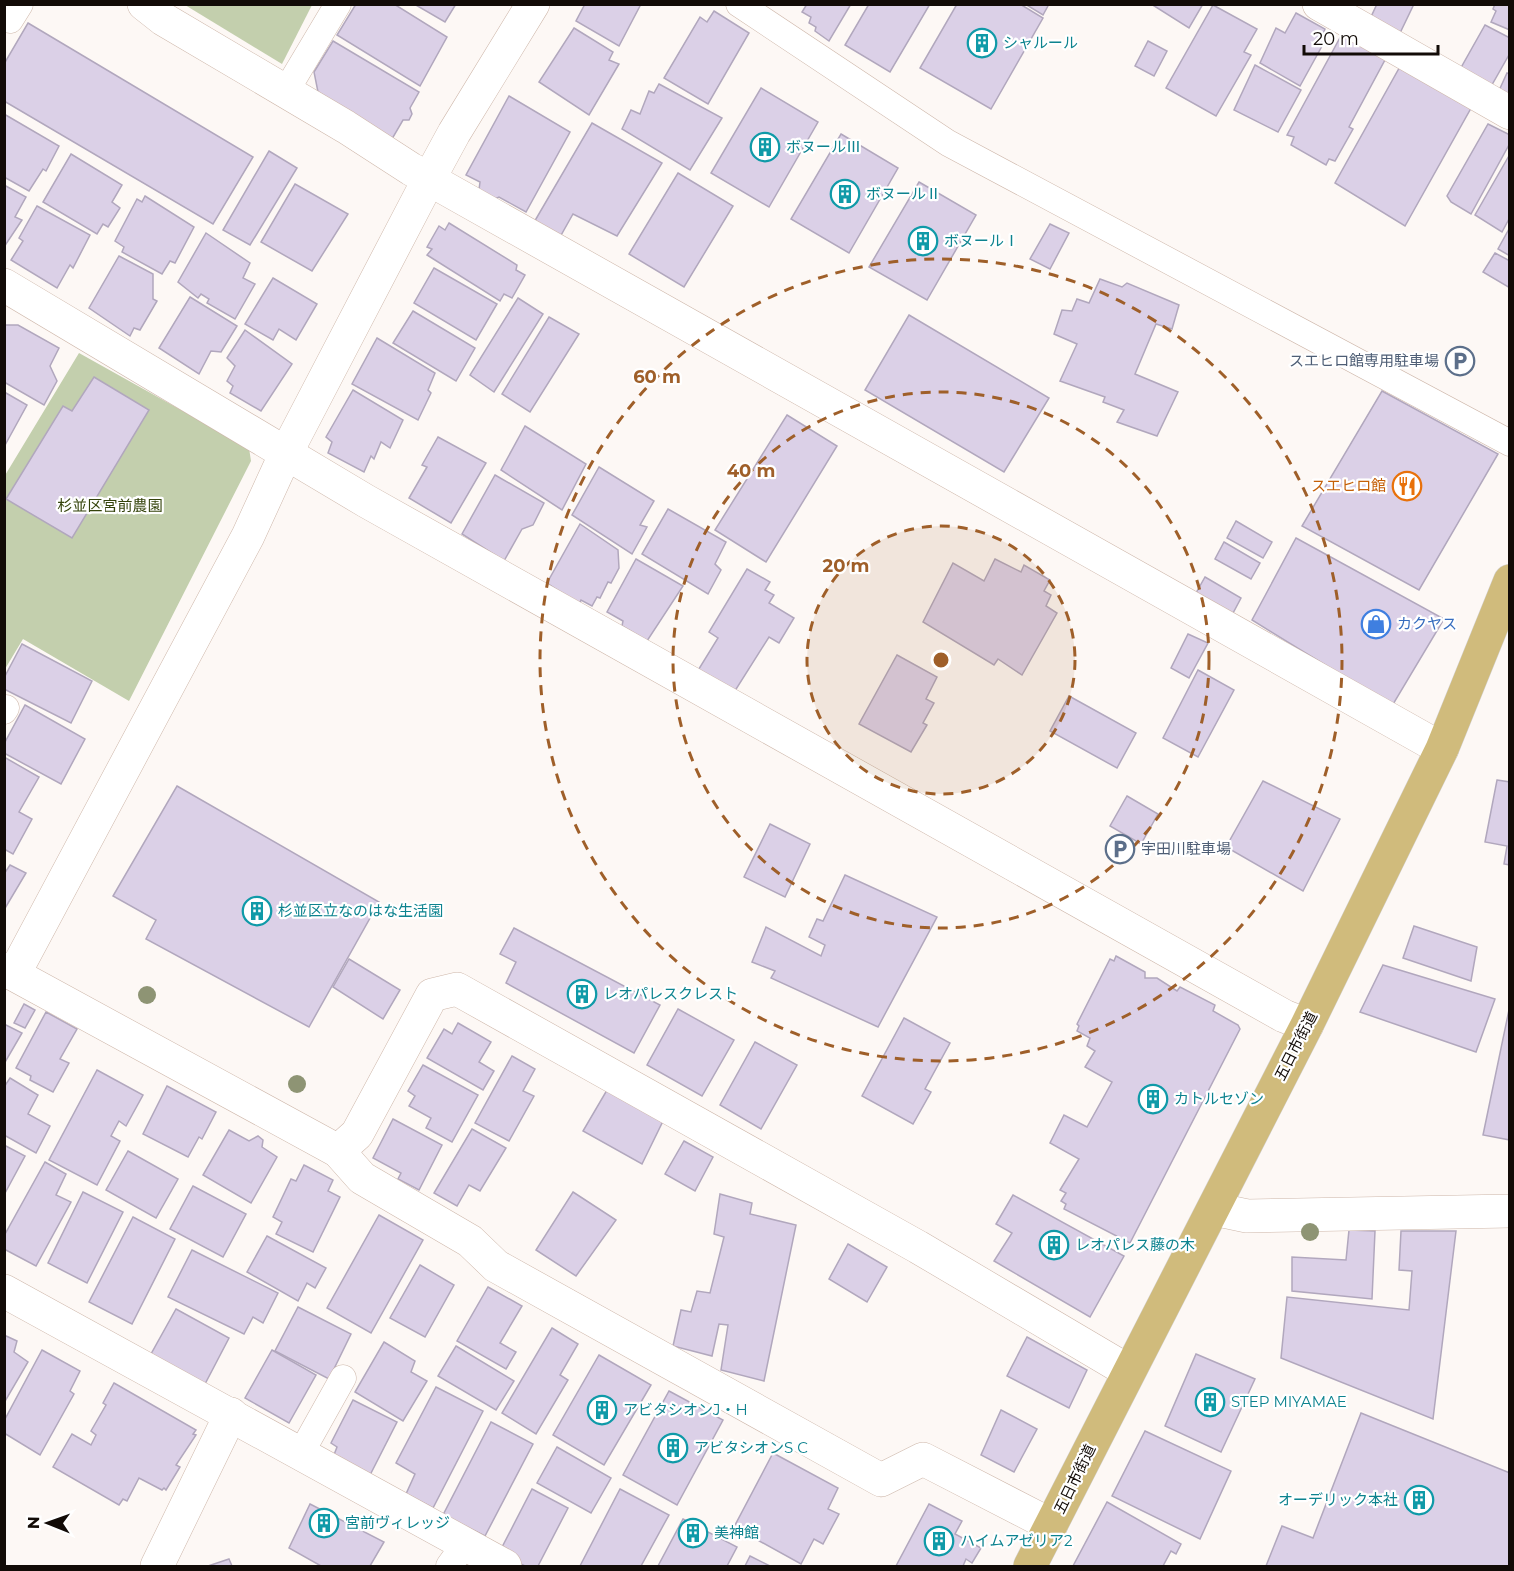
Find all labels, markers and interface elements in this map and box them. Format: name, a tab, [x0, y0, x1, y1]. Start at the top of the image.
scale bar	[1304, 18, 1438, 56]
building icon: シャルール	[966, 27, 998, 59]
text: 20 m	[1313, 28, 1359, 50]
place label: シャルール	[1003, 33, 1078, 52]
building icon: ボヌールⅢ	[749, 131, 781, 163]
place label: ボヌールⅢ	[786, 137, 861, 156]
building icon: ボヌールⅡ	[829, 178, 861, 210]
place label: ボヌールⅡ	[866, 184, 941, 203]
building icon: ボヌールⅠ	[907, 225, 939, 257]
place label: ボヌールⅠ	[944, 231, 1019, 250]
parking icon: スエヒロ館専用駐車場	[1444, 345, 1476, 377]
place label: スエヒロ館専用駐車場	[1289, 351, 1439, 370]
text: 60 m	[633, 366, 681, 388]
text: 40 m	[727, 460, 775, 482]
restaurant icon: スエヒロ館	[1391, 470, 1423, 502]
place label: スエヒロ館	[1311, 476, 1386, 495]
park label: 杉並区宮前農園	[57, 496, 163, 515]
text: 20 m	[823, 555, 869, 577]
shop icon: カクヤス	[1360, 608, 1392, 640]
place label: カクヤス	[1397, 614, 1457, 633]
centre of rings	[931, 650, 951, 670]
parking icon: 宇田川駐車場	[1104, 833, 1136, 865]
place label: 宇田川駐車場	[1141, 839, 1231, 858]
building icon: 杉並区立なのはな生活園	[241, 895, 273, 927]
place label: 杉並区立なのはな生活園	[278, 901, 443, 920]
building icon: レオパレスクレスト	[566, 978, 598, 1010]
place label: レオパレスクレスト	[603, 984, 738, 1003]
street label: 五日市街道	[1270, 1008, 1321, 1084]
building icon: カトルセゾン	[1137, 1083, 1169, 1115]
place label: カトルセゾン	[1174, 1089, 1264, 1108]
building icon: レオパレス藤の木	[1038, 1229, 1070, 1261]
place label: レオパレス藤の木	[1075, 1235, 1195, 1254]
building icon: STEP MIYAMAE	[1194, 1386, 1226, 1418]
place label: STEP MIYAMAE	[1231, 1392, 1347, 1411]
building icon: アビタシオンJ・H	[586, 1394, 618, 1426]
place label: アビタシオンJ・H	[623, 1400, 748, 1419]
building icon: アビタシオンS C	[657, 1432, 689, 1464]
place label: アビタシオンS C	[694, 1438, 808, 1457]
street label: 五日市街道	[1050, 1441, 1100, 1517]
building icon: オーデリック本社	[1403, 1484, 1435, 1516]
place label: オーデリック本社	[1278, 1490, 1398, 1509]
north arrow	[18, 1493, 78, 1553]
building icon: 宮前ヴィレッジ	[308, 1507, 340, 1539]
place label: 宮前ヴィレッジ	[345, 1513, 450, 1532]
text: N	[24, 1516, 43, 1529]
building icon: 美神館	[677, 1517, 709, 1549]
place label: 美神館	[714, 1523, 759, 1542]
building icon: ハイムアゼリア2	[923, 1525, 955, 1557]
place label: ハイムアゼリア2	[960, 1531, 1073, 1550]

